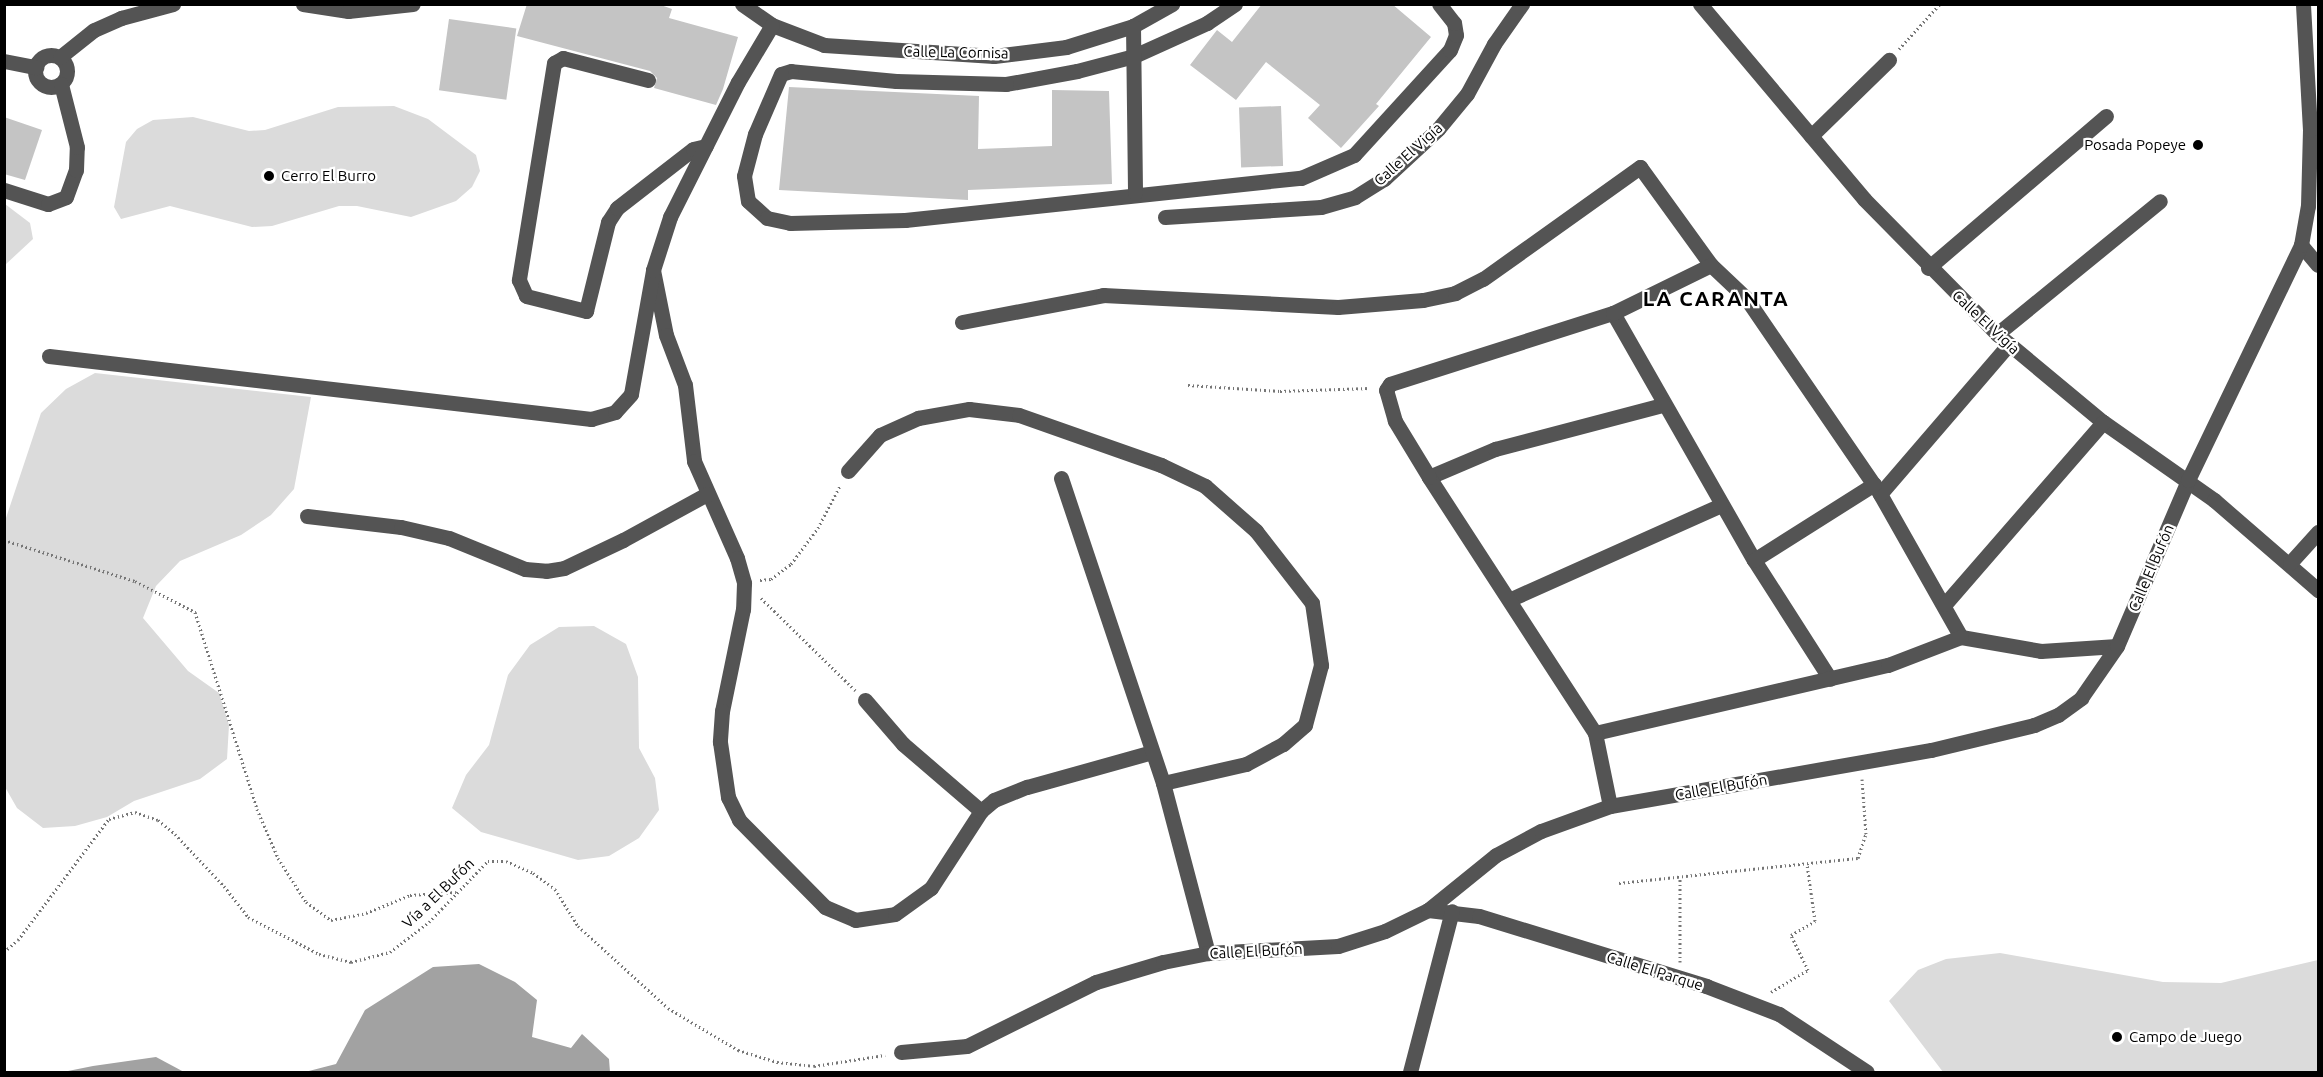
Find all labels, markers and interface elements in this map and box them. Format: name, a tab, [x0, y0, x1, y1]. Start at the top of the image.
street label: Calle La Cornisa	[903, 42, 1009, 62]
street label: Calle El Vigía	[1370, 119, 1446, 189]
place label: Posada Popeye	[2084, 136, 2186, 154]
marker: Posada Popeye	[2191, 138, 2205, 152]
place label: Cerro El Burro	[281, 167, 376, 185]
marker: Cerro El Burro	[262, 169, 276, 183]
district label: LA CARANTA	[1643, 285, 1789, 311]
street label: Calle El Vigía	[1948, 286, 2024, 358]
street label: Calle El Bufón	[2124, 521, 2178, 615]
street label: Calle El Bufón	[1673, 770, 1769, 804]
street label: Vía a El Bufón	[398, 854, 478, 932]
street label: Calle El Bufón	[1209, 940, 1303, 962]
street label: Calle El Parque	[1605, 948, 1705, 994]
place label: Campo de Juego	[2129, 1028, 2242, 1046]
marker: Campo de Juego	[2110, 1030, 2124, 1044]

